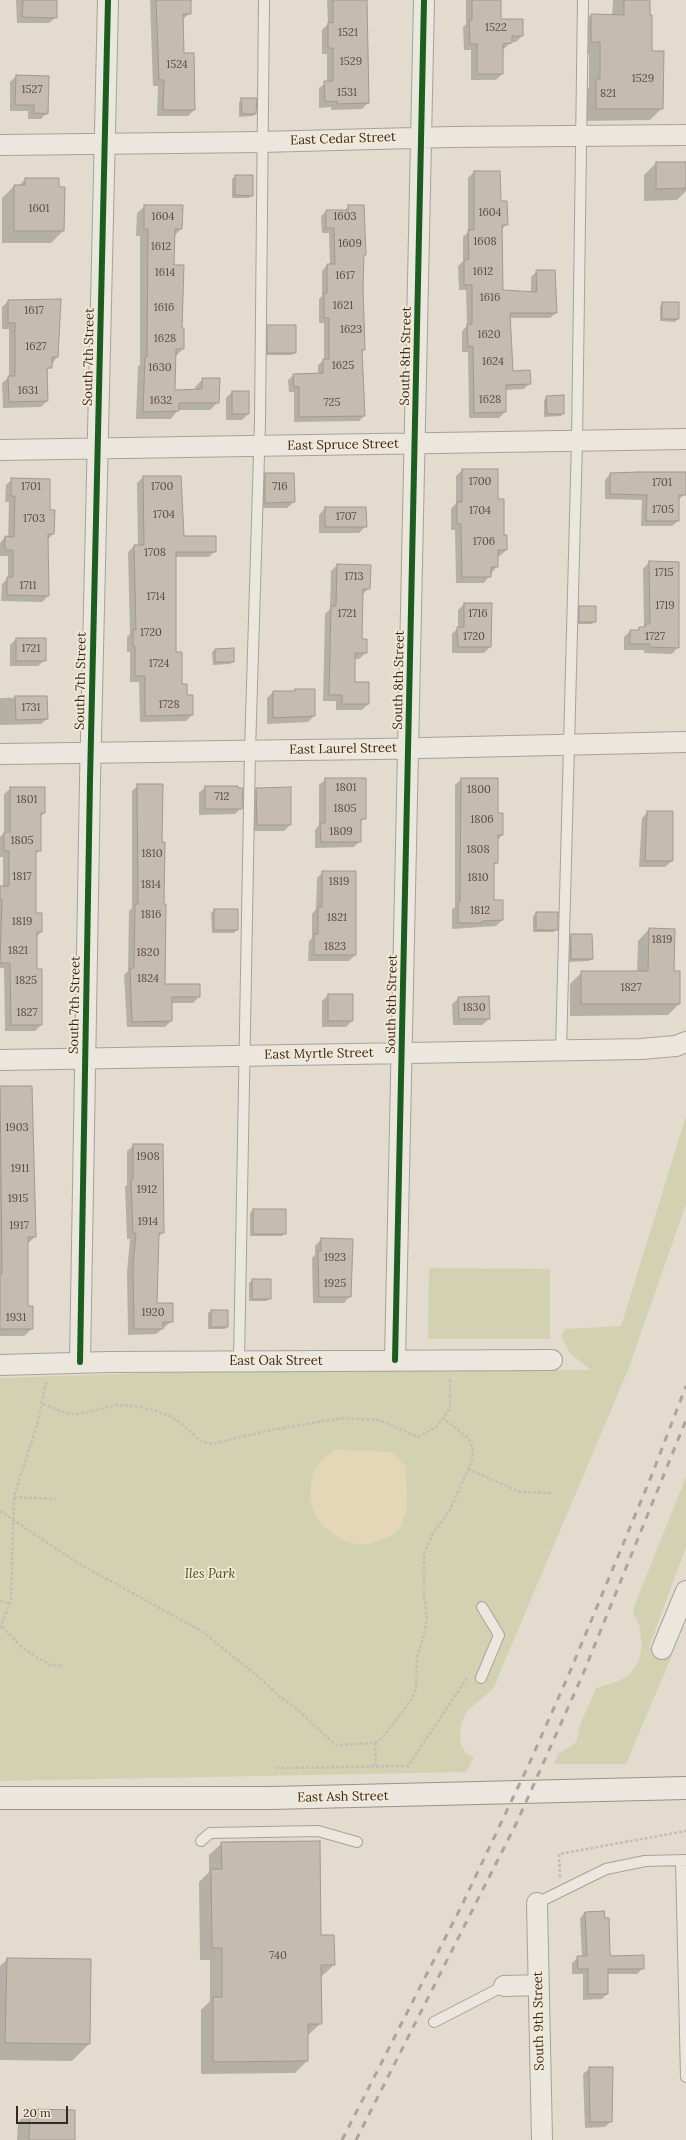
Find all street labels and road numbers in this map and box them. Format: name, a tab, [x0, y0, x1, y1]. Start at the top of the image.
street label: East Cedar Street	[290, 129, 396, 149]
street label: South 8th Street	[397, 306, 415, 406]
street label: South 7th Street	[80, 308, 98, 406]
street label: East Spruce Street	[287, 436, 399, 454]
street label: South 8th Street	[390, 630, 408, 730]
street label: South 7th Street	[72, 632, 90, 730]
street label: East Laurel Street	[289, 740, 397, 758]
street label: South 8th Street	[383, 954, 401, 1054]
street label: South 7th Street	[66, 956, 84, 1054]
street label: East Myrtle Street	[264, 1045, 374, 1063]
street label: East Oak Street	[229, 1353, 323, 1369]
street label: East Ash Street	[297, 1788, 389, 1806]
street label: South 9th Street	[530, 1971, 548, 2071]

